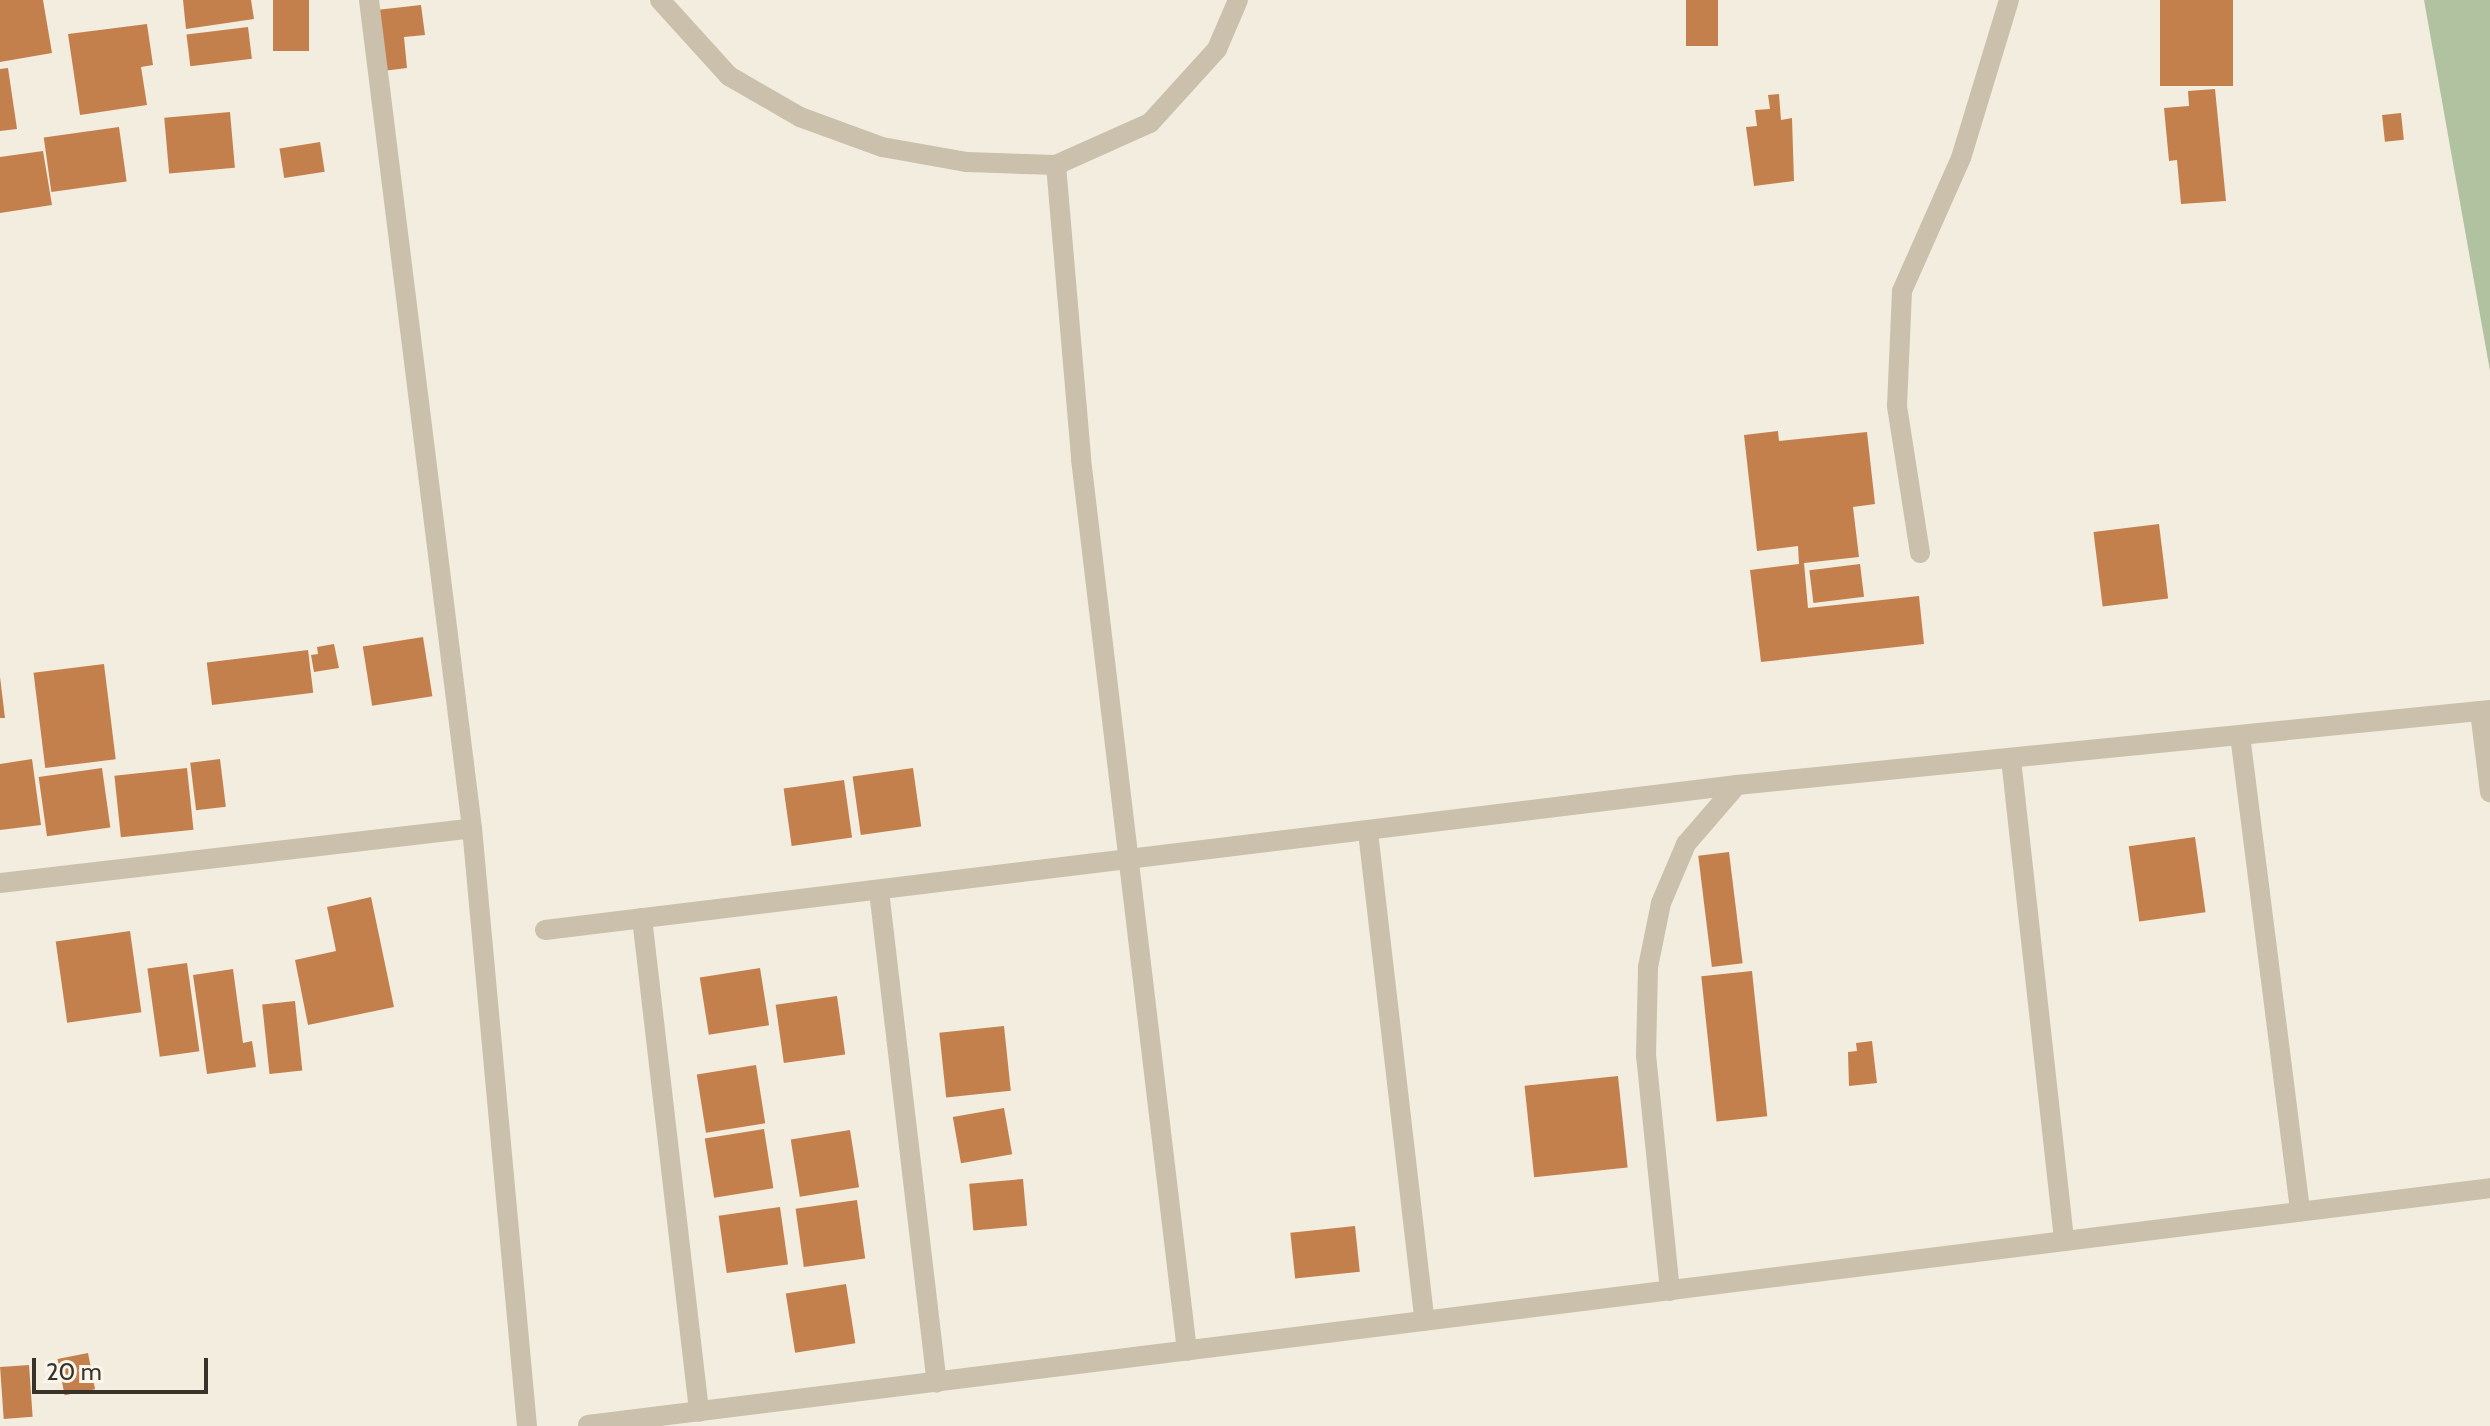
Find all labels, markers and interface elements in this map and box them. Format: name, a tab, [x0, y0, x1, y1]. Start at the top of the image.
scale bar	[36, 1342, 212, 1392]
text: 20 m	[46, 1357, 102, 1386]

